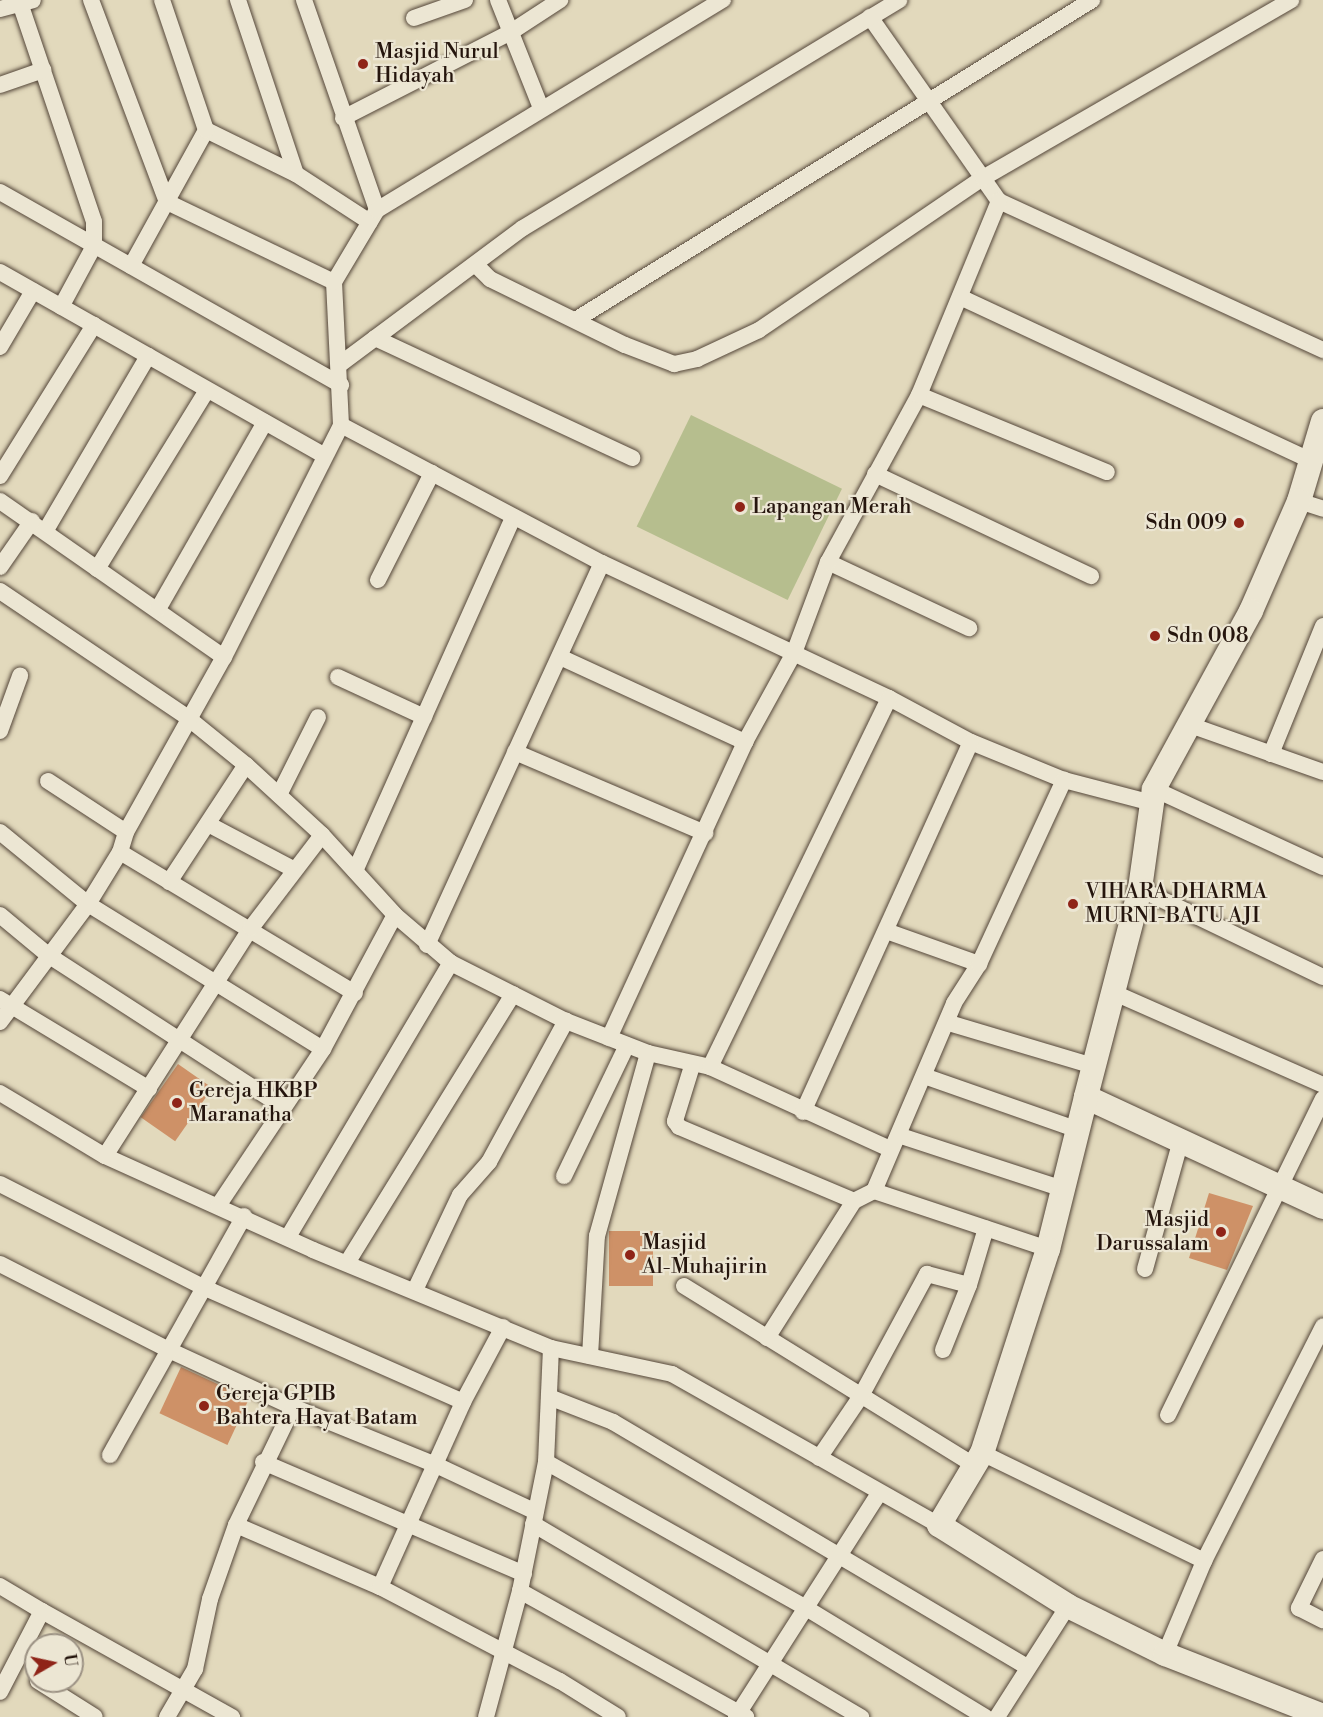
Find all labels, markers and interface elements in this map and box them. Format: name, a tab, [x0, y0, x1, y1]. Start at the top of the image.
place label: Masjid Nurul Hidayah	[375, 39, 499, 89]
marker: Masjid Nurul Hidayah	[356, 57, 370, 71]
place label: Lapangan Merah	[752, 494, 911, 520]
marker: Lapangan Merah	[733, 500, 747, 514]
place label: Sdn 009	[1146, 510, 1227, 536]
marker: Sdn 009	[1232, 516, 1246, 530]
place label: Sdn 008	[1167, 623, 1249, 649]
marker: Sdn 008	[1148, 629, 1162, 643]
place label: VIHARA DHARMA MURNI-BATU AJI	[1085, 879, 1267, 929]
marker: VIHARA DHARMA MURNI-BATU AJI	[1066, 897, 1080, 911]
place label: Gereja HKBP Maranatha	[189, 1078, 318, 1128]
marker: Gereja HKBP Maranatha	[170, 1096, 184, 1110]
place label: Masjid Darussalam	[1096, 1207, 1209, 1257]
marker: Masjid Darussalam	[1214, 1225, 1228, 1239]
place label: Masjid Al-Muhajirin	[642, 1230, 767, 1280]
marker: Masjid Al-Muhajirin	[623, 1248, 637, 1262]
place label: Gereja GPIB Bahtera Hayat Batam	[216, 1381, 418, 1431]
marker: Gereja GPIB Bahtera Hayat Batam	[197, 1399, 211, 1413]
north arrow	[24, 1633, 84, 1693]
text: U	[59, 1653, 81, 1668]

